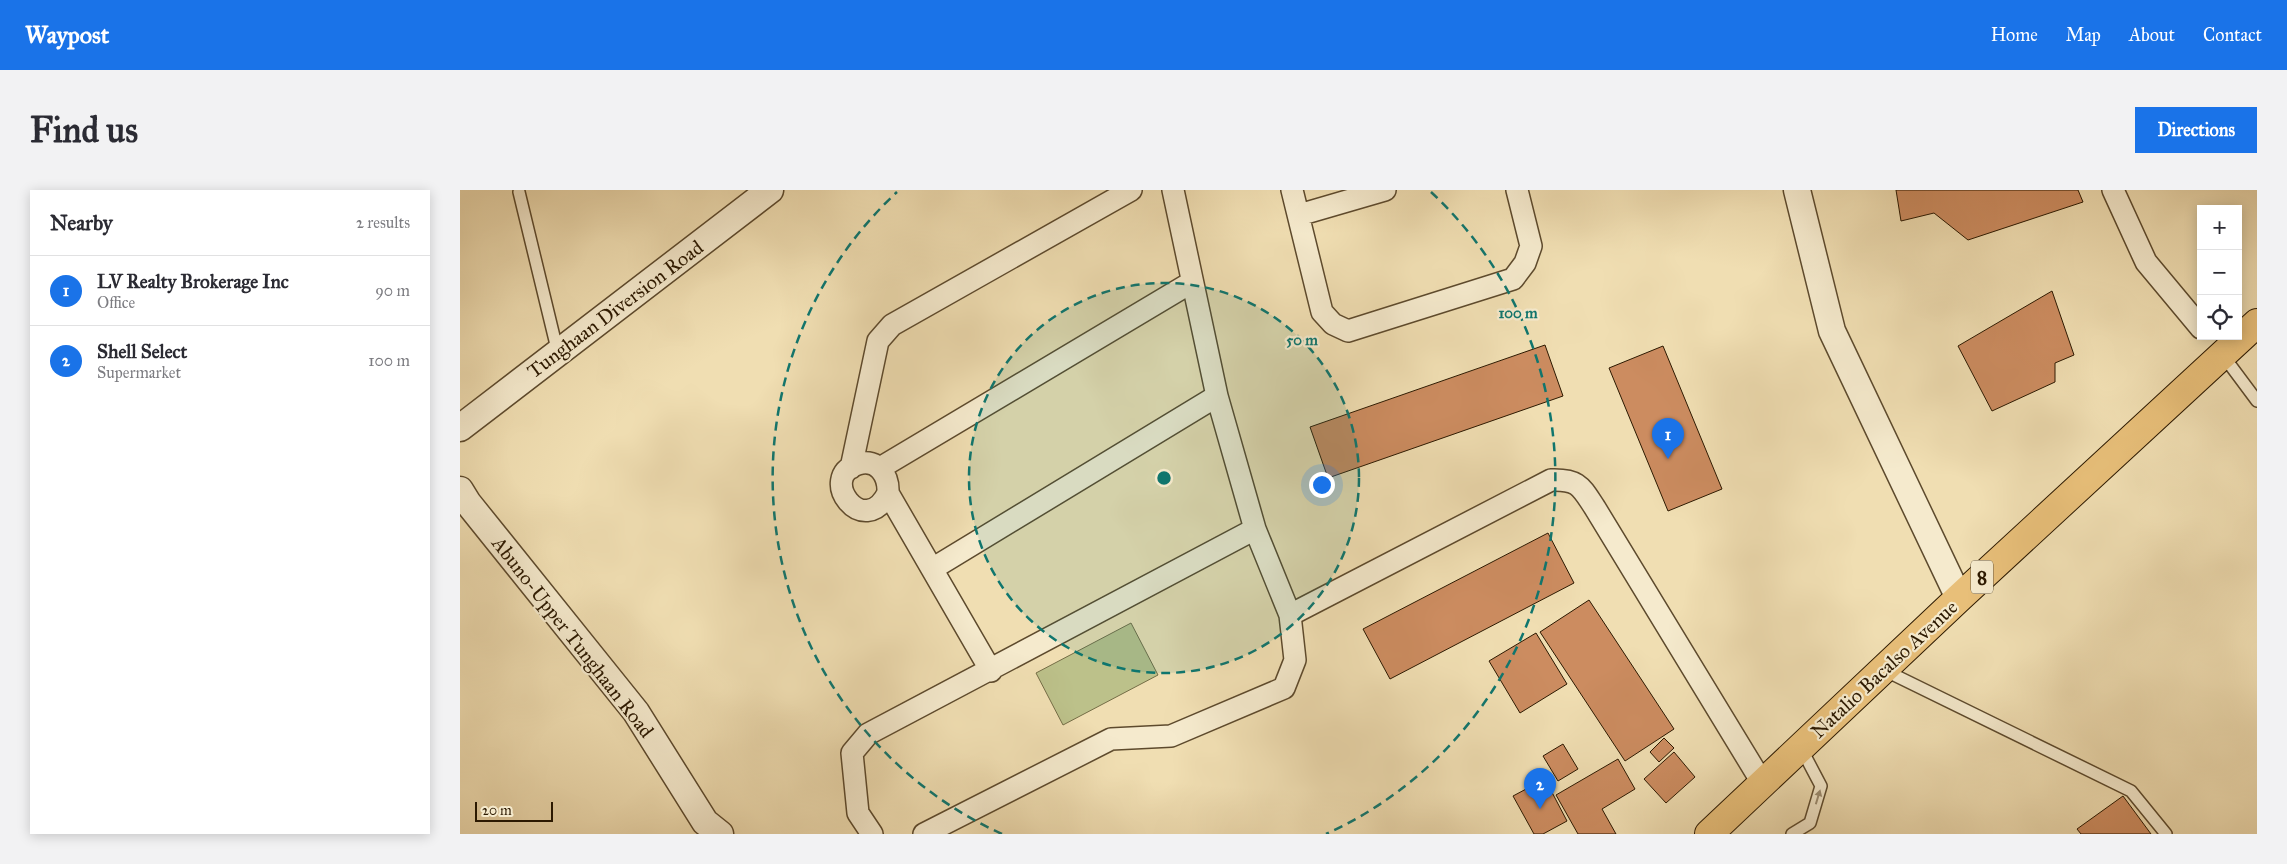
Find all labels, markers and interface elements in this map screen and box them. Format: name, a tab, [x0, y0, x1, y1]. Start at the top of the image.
text: Waypost	[25, 20, 109, 50]
text: Home	[1991, 24, 2038, 46]
text: Map	[2066, 24, 2101, 46]
text: About	[2129, 24, 2175, 46]
text: Contact	[2203, 24, 2262, 46]
button: Directions	[2135, 107, 2257, 153]
text: Find us	[30, 109, 138, 152]
map controls	[2197, 205, 2242, 340]
button: +	[2197, 205, 2242, 250]
text: Nearby	[50, 210, 113, 236]
text: 2 results	[356, 213, 410, 232]
street label: Tunghaan Diversion Road	[522, 235, 708, 384]
button: −	[2197, 250, 2242, 295]
text: LV Realty Brokerage Inc	[97, 270, 289, 293]
text: 1	[63, 281, 69, 300]
text: 90 m	[375, 281, 410, 300]
text: Office	[97, 293, 135, 312]
button: locate	[2197, 295, 2242, 340]
text: 100 m	[1498, 304, 1538, 322]
text: 50 m	[1286, 331, 1318, 349]
text: Shell Select	[97, 340, 187, 363]
text: 2	[62, 351, 70, 370]
text: 100 m	[368, 351, 410, 370]
text: Supermarket	[97, 363, 181, 382]
pin: 1	[1652, 418, 1684, 459]
centre of rings	[1155, 469, 1173, 487]
your location	[1309, 472, 1335, 498]
street label: Abuno-Upper Tunghaan Road	[486, 531, 659, 743]
road number: 8	[1971, 561, 1993, 594]
street label: Natalio Bacalso Avenue	[1806, 595, 1962, 743]
pin: 2	[1524, 768, 1556, 809]
one-way arrow	[1814, 789, 1822, 804]
scale bar	[475, 799, 552, 822]
text: 20 m	[482, 802, 512, 819]

